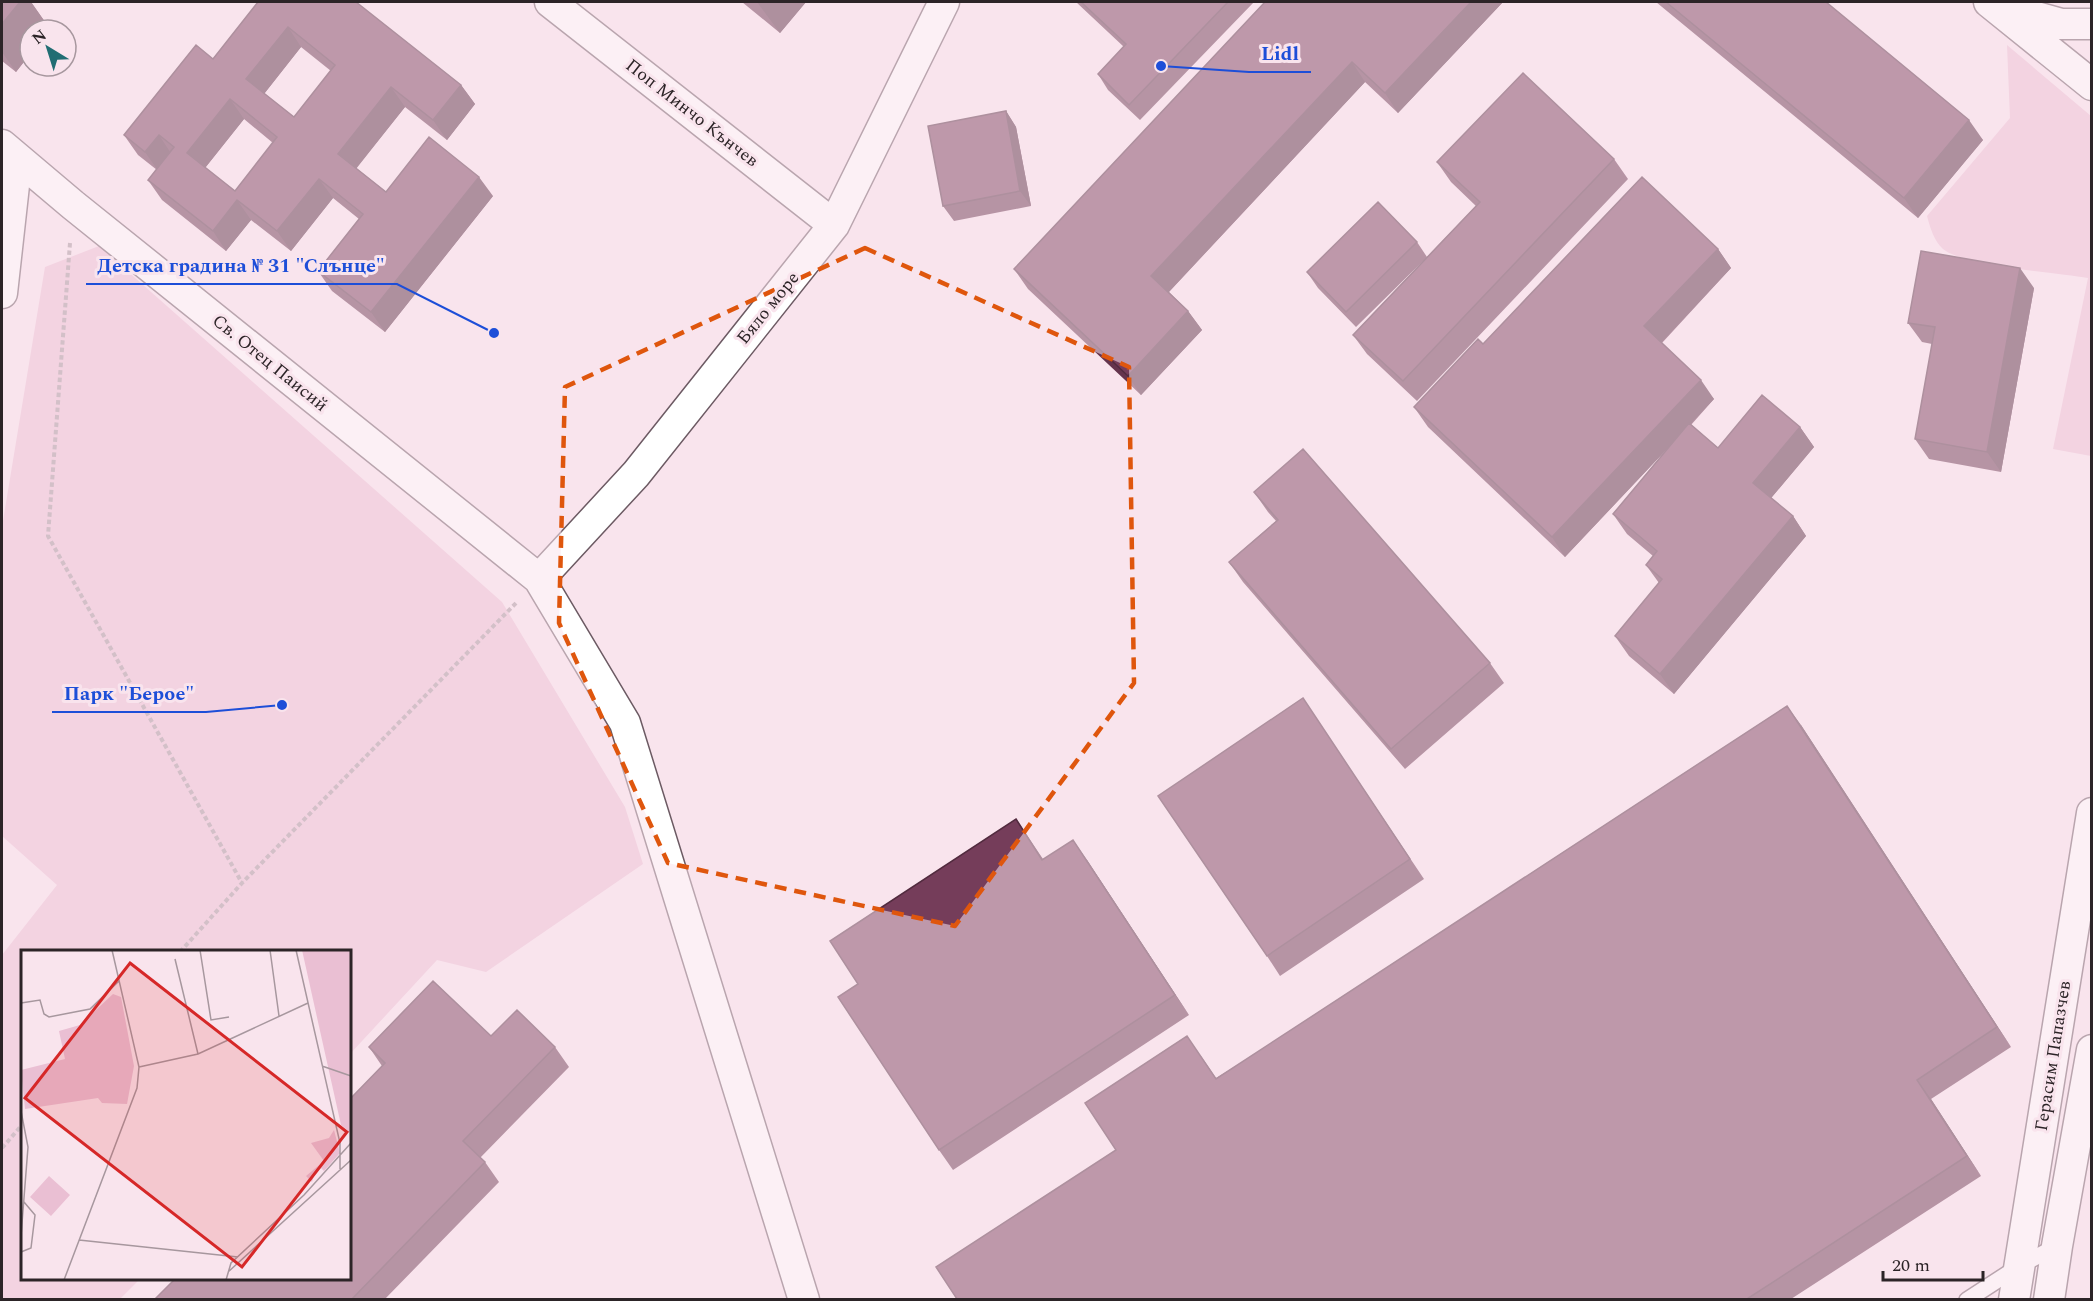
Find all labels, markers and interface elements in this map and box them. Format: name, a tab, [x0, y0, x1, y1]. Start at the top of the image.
north arrow	[18, 18, 78, 78]
text: N	[27, 23, 52, 50]
callout: Lidl	[1249, 34, 1311, 72]
text: Lidl	[1261, 39, 1299, 69]
street label: Поп Минчо Кънчев	[620, 52, 764, 174]
callout: Детска градина № 31 "Слънце"	[86, 246, 397, 284]
text: Детска градина № 31 "Слънце"	[97, 251, 385, 281]
street label: Бяло море	[730, 266, 806, 350]
street label: Св. Отец Паисий	[206, 308, 334, 418]
callout: Парк "Берое"	[52, 674, 206, 712]
text: Парк "Берое"	[64, 679, 194, 709]
inset map	[21, 950, 351, 1280]
street label: Герасим Папазчев	[2028, 979, 2078, 1133]
scale bar	[1883, 1244, 1984, 1282]
text: 20 m	[1892, 1252, 1930, 1279]

